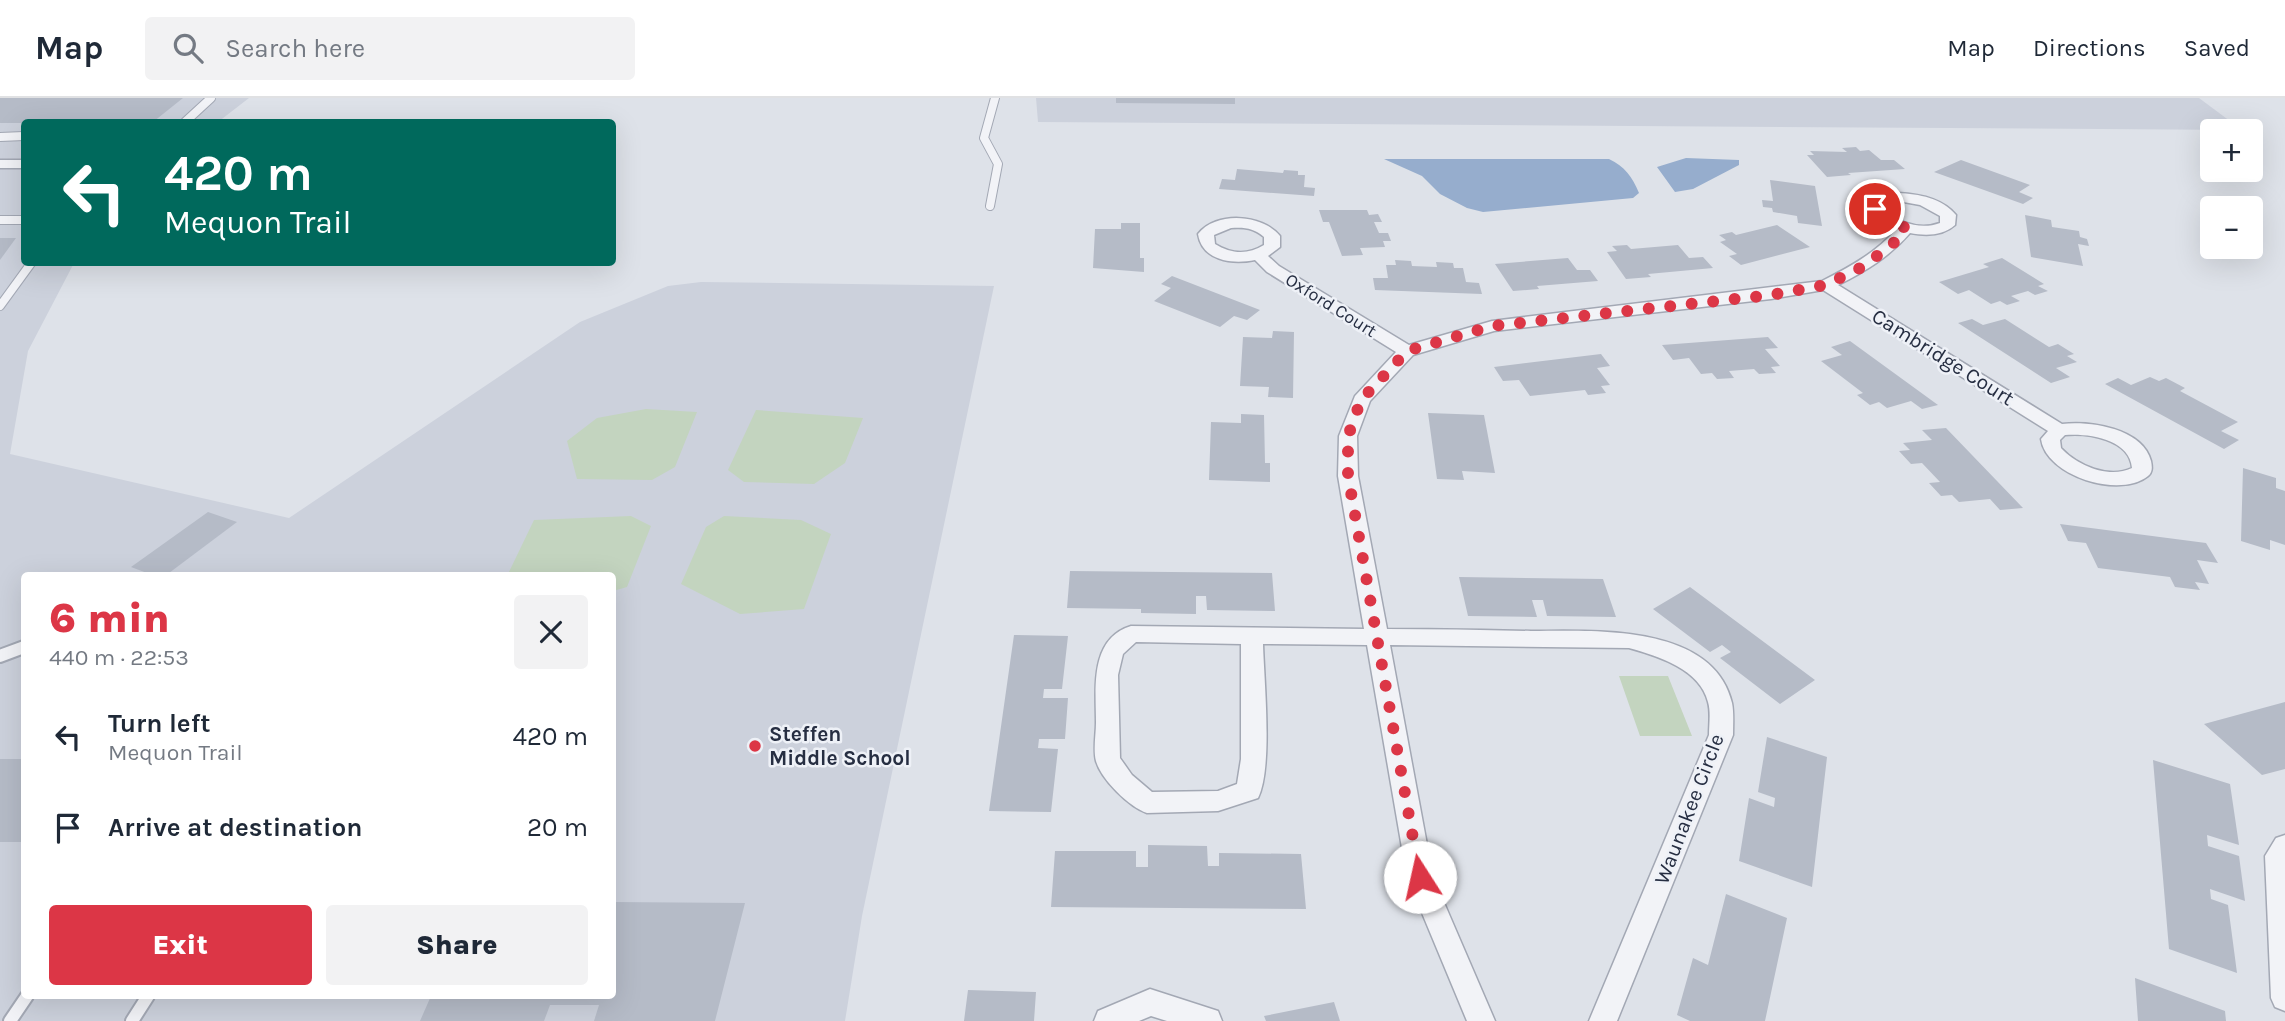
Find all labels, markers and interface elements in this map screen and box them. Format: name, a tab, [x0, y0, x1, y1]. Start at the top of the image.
search box	[145, 17, 635, 80]
text: Map	[35, 29, 103, 67]
icon: search	[169, 29, 207, 67]
text: Search here	[225, 33, 365, 64]
text: Map	[1947, 34, 1995, 62]
text: Directions	[2033, 34, 2146, 62]
text: Saved	[2184, 34, 2250, 62]
map controls	[2200, 119, 2263, 259]
button: +	[2200, 119, 2263, 182]
text: 420 m	[164, 145, 313, 202]
icon: left	[49, 147, 140, 238]
pin	[1845, 179, 1905, 239]
icon: arrive	[1856, 190, 1894, 228]
button: −	[2200, 196, 2263, 259]
text: Mequon Trail	[164, 204, 351, 241]
street label: Oxford Court	[1281, 268, 1381, 342]
street label: Cambridge Court	[1868, 304, 2019, 410]
text: 6 min	[49, 593, 170, 643]
button: close	[514, 595, 588, 669]
text: 440 m · 22:53	[49, 644, 189, 671]
text: Turn left	[108, 708, 210, 739]
icon: left	[49, 718, 87, 756]
text: 420 m	[512, 721, 588, 752]
place label: Steffen Middle School	[769, 722, 911, 770]
street label: Waunakee Circle	[1649, 730, 1729, 888]
marker: Steffen Middle School	[747, 738, 763, 754]
text: Mequon Trail	[108, 739, 243, 766]
icon: arrive	[49, 809, 87, 847]
text: Arrive at destination	[108, 812, 362, 843]
text: 20 m	[527, 812, 588, 843]
position arrow	[1383, 840, 1457, 914]
button: Exit	[49, 905, 312, 985]
button: Share	[326, 905, 588, 985]

